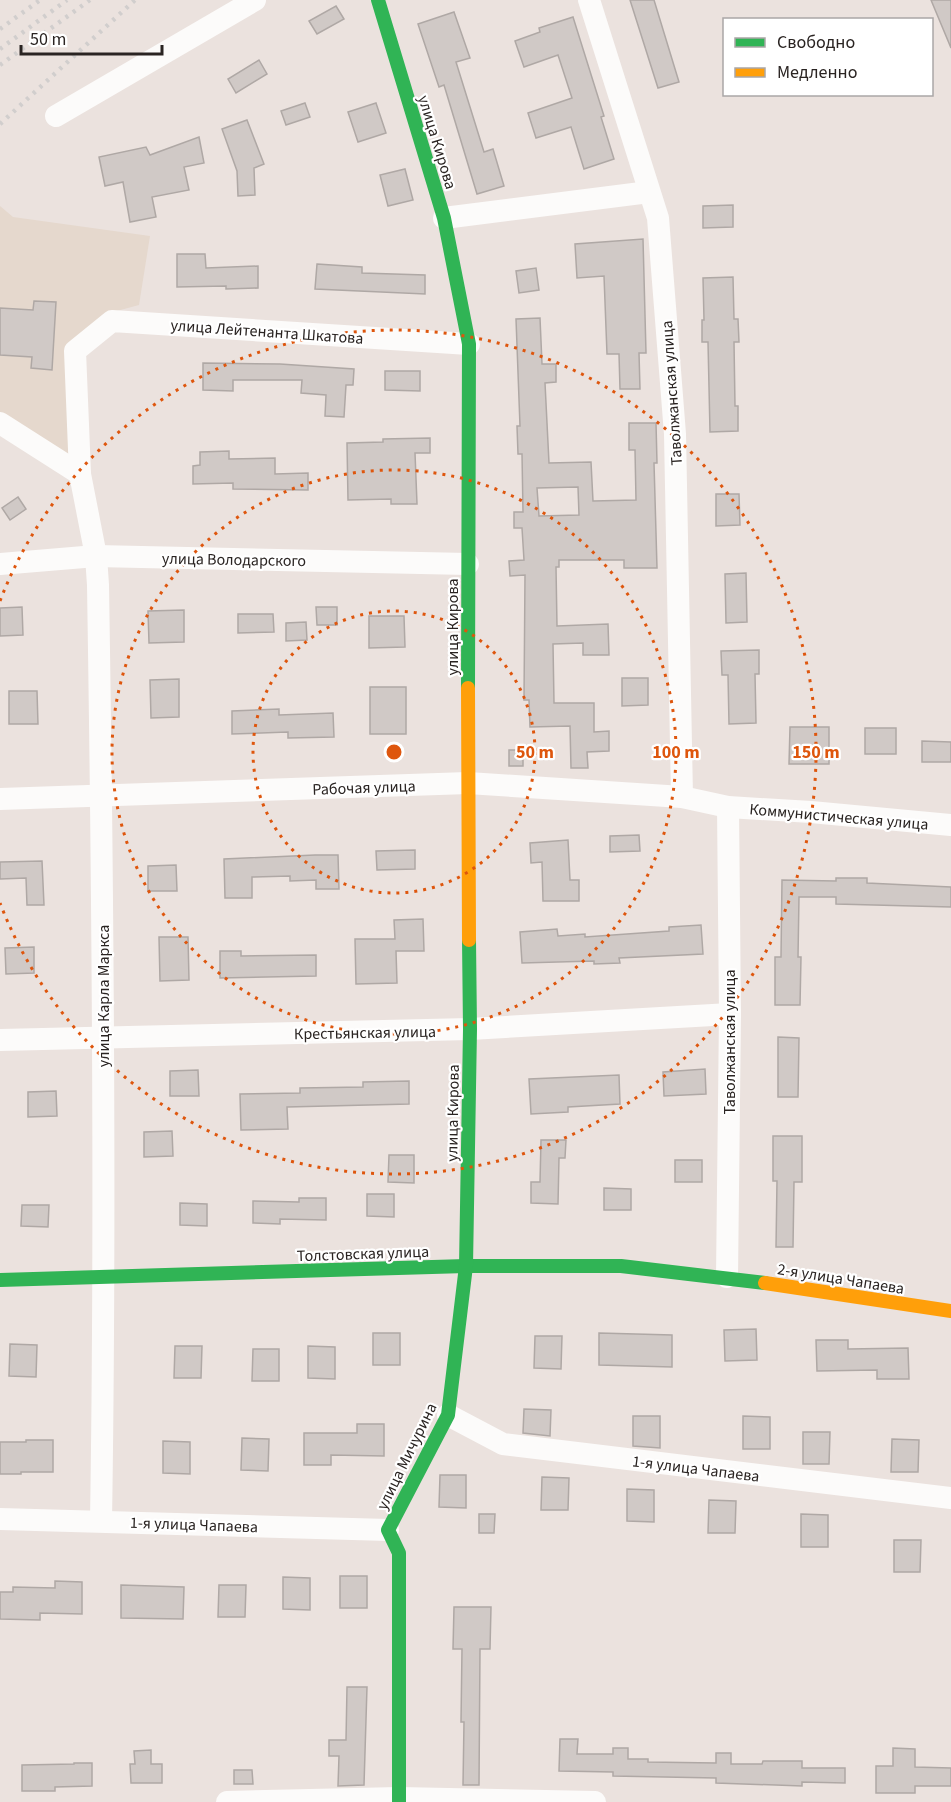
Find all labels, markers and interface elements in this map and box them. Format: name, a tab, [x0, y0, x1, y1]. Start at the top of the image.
scale bar	[21, 18, 162, 56]
legend	[723, 18, 933, 96]
text: 50 m	[30, 27, 66, 52]
text: Свободно	[777, 30, 855, 55]
text: Медленно	[777, 60, 857, 85]
street label: улица Кирова	[412, 93, 462, 192]
street label: улица Лейтенанта Шкатова	[170, 314, 364, 350]
street label: Таволжанская улица	[656, 320, 688, 466]
street label: улица Володарского	[162, 548, 306, 572]
street label: улица Кирова	[442, 578, 464, 676]
text: 50 m	[516, 740, 554, 765]
text: 100 m	[652, 740, 700, 765]
text: 150 m	[792, 740, 840, 765]
centre of rings	[384, 742, 404, 762]
street label: Рабочая улица	[312, 775, 416, 801]
street label: Коммунистическая улица	[748, 798, 929, 836]
street label: улица Карла Маркса	[93, 925, 115, 1067]
street label: Таволжанская улица	[719, 969, 741, 1115]
street label: Крестьянская улица	[294, 1021, 436, 1045]
street label: улица Кирова	[441, 1064, 465, 1162]
street label: Толстовская улица	[297, 1241, 430, 1267]
street label: 2-я улица Чапаева	[776, 1258, 906, 1300]
street label: улица Мичурина	[371, 1399, 442, 1514]
street label: 1-я улица Чапаева	[631, 1450, 761, 1488]
street label: 1-я улица Чапаева	[130, 1512, 258, 1538]

